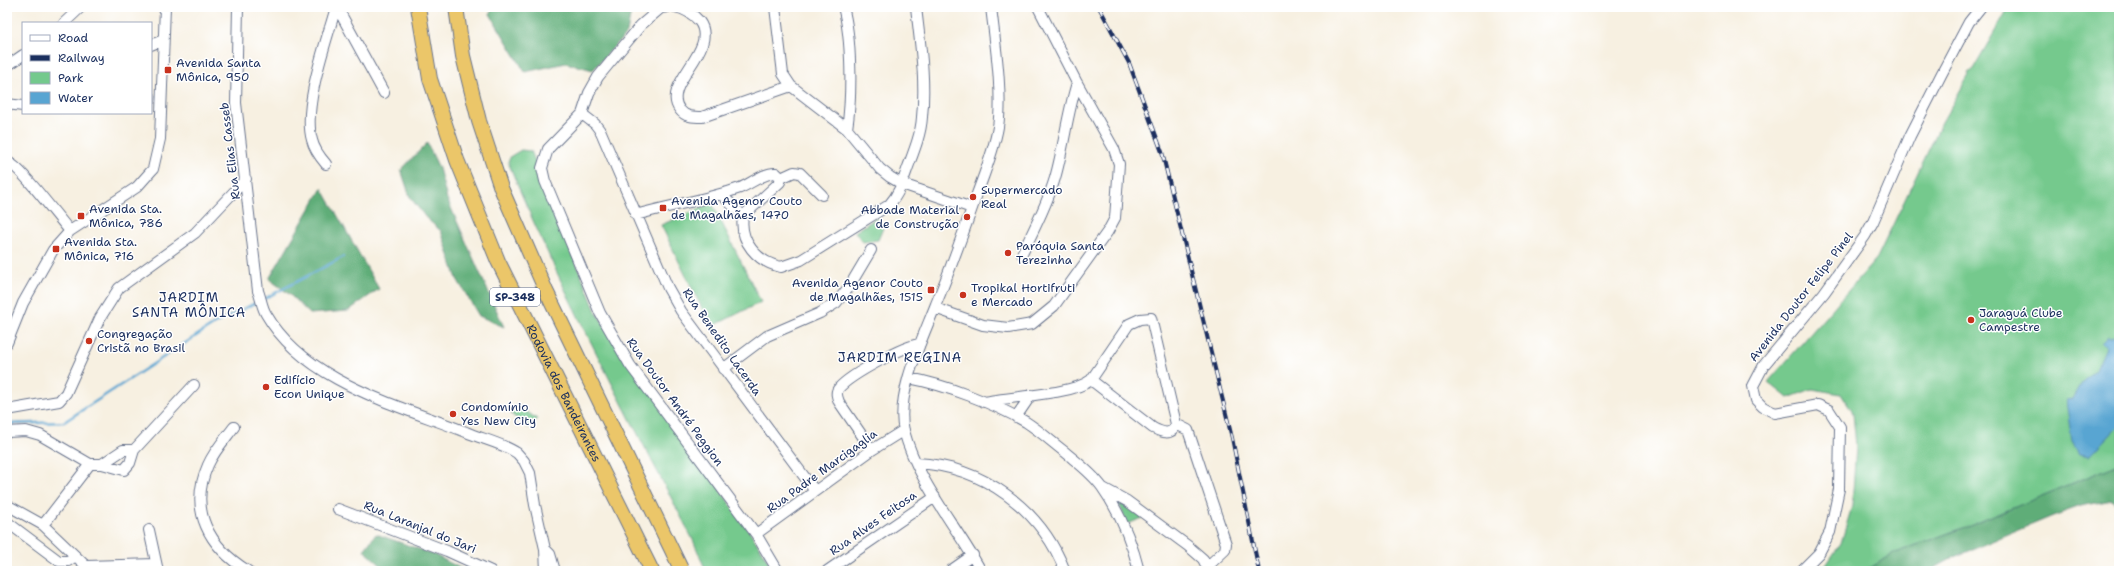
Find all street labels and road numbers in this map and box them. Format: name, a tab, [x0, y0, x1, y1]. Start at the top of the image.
street label: Rua Elias Casseb	[216, 101, 244, 201]
street label: Avenida Doutor Felipe Pinel	[1745, 229, 1857, 365]
street label: Rua Benedito Lacerda	[679, 285, 765, 399]
road number: SP-348	[490, 288, 540, 306]
street label: Rodovia dos Bandeirantes	[523, 322, 605, 465]
street label: Rua Doutor André Peggion	[623, 335, 727, 469]
street label: Rua Padre Marcigaglia	[764, 425, 881, 516]
street label: Rua Alves Feitosa	[826, 487, 920, 559]
street label: Rua Laranjal do Jari	[361, 497, 479, 557]

